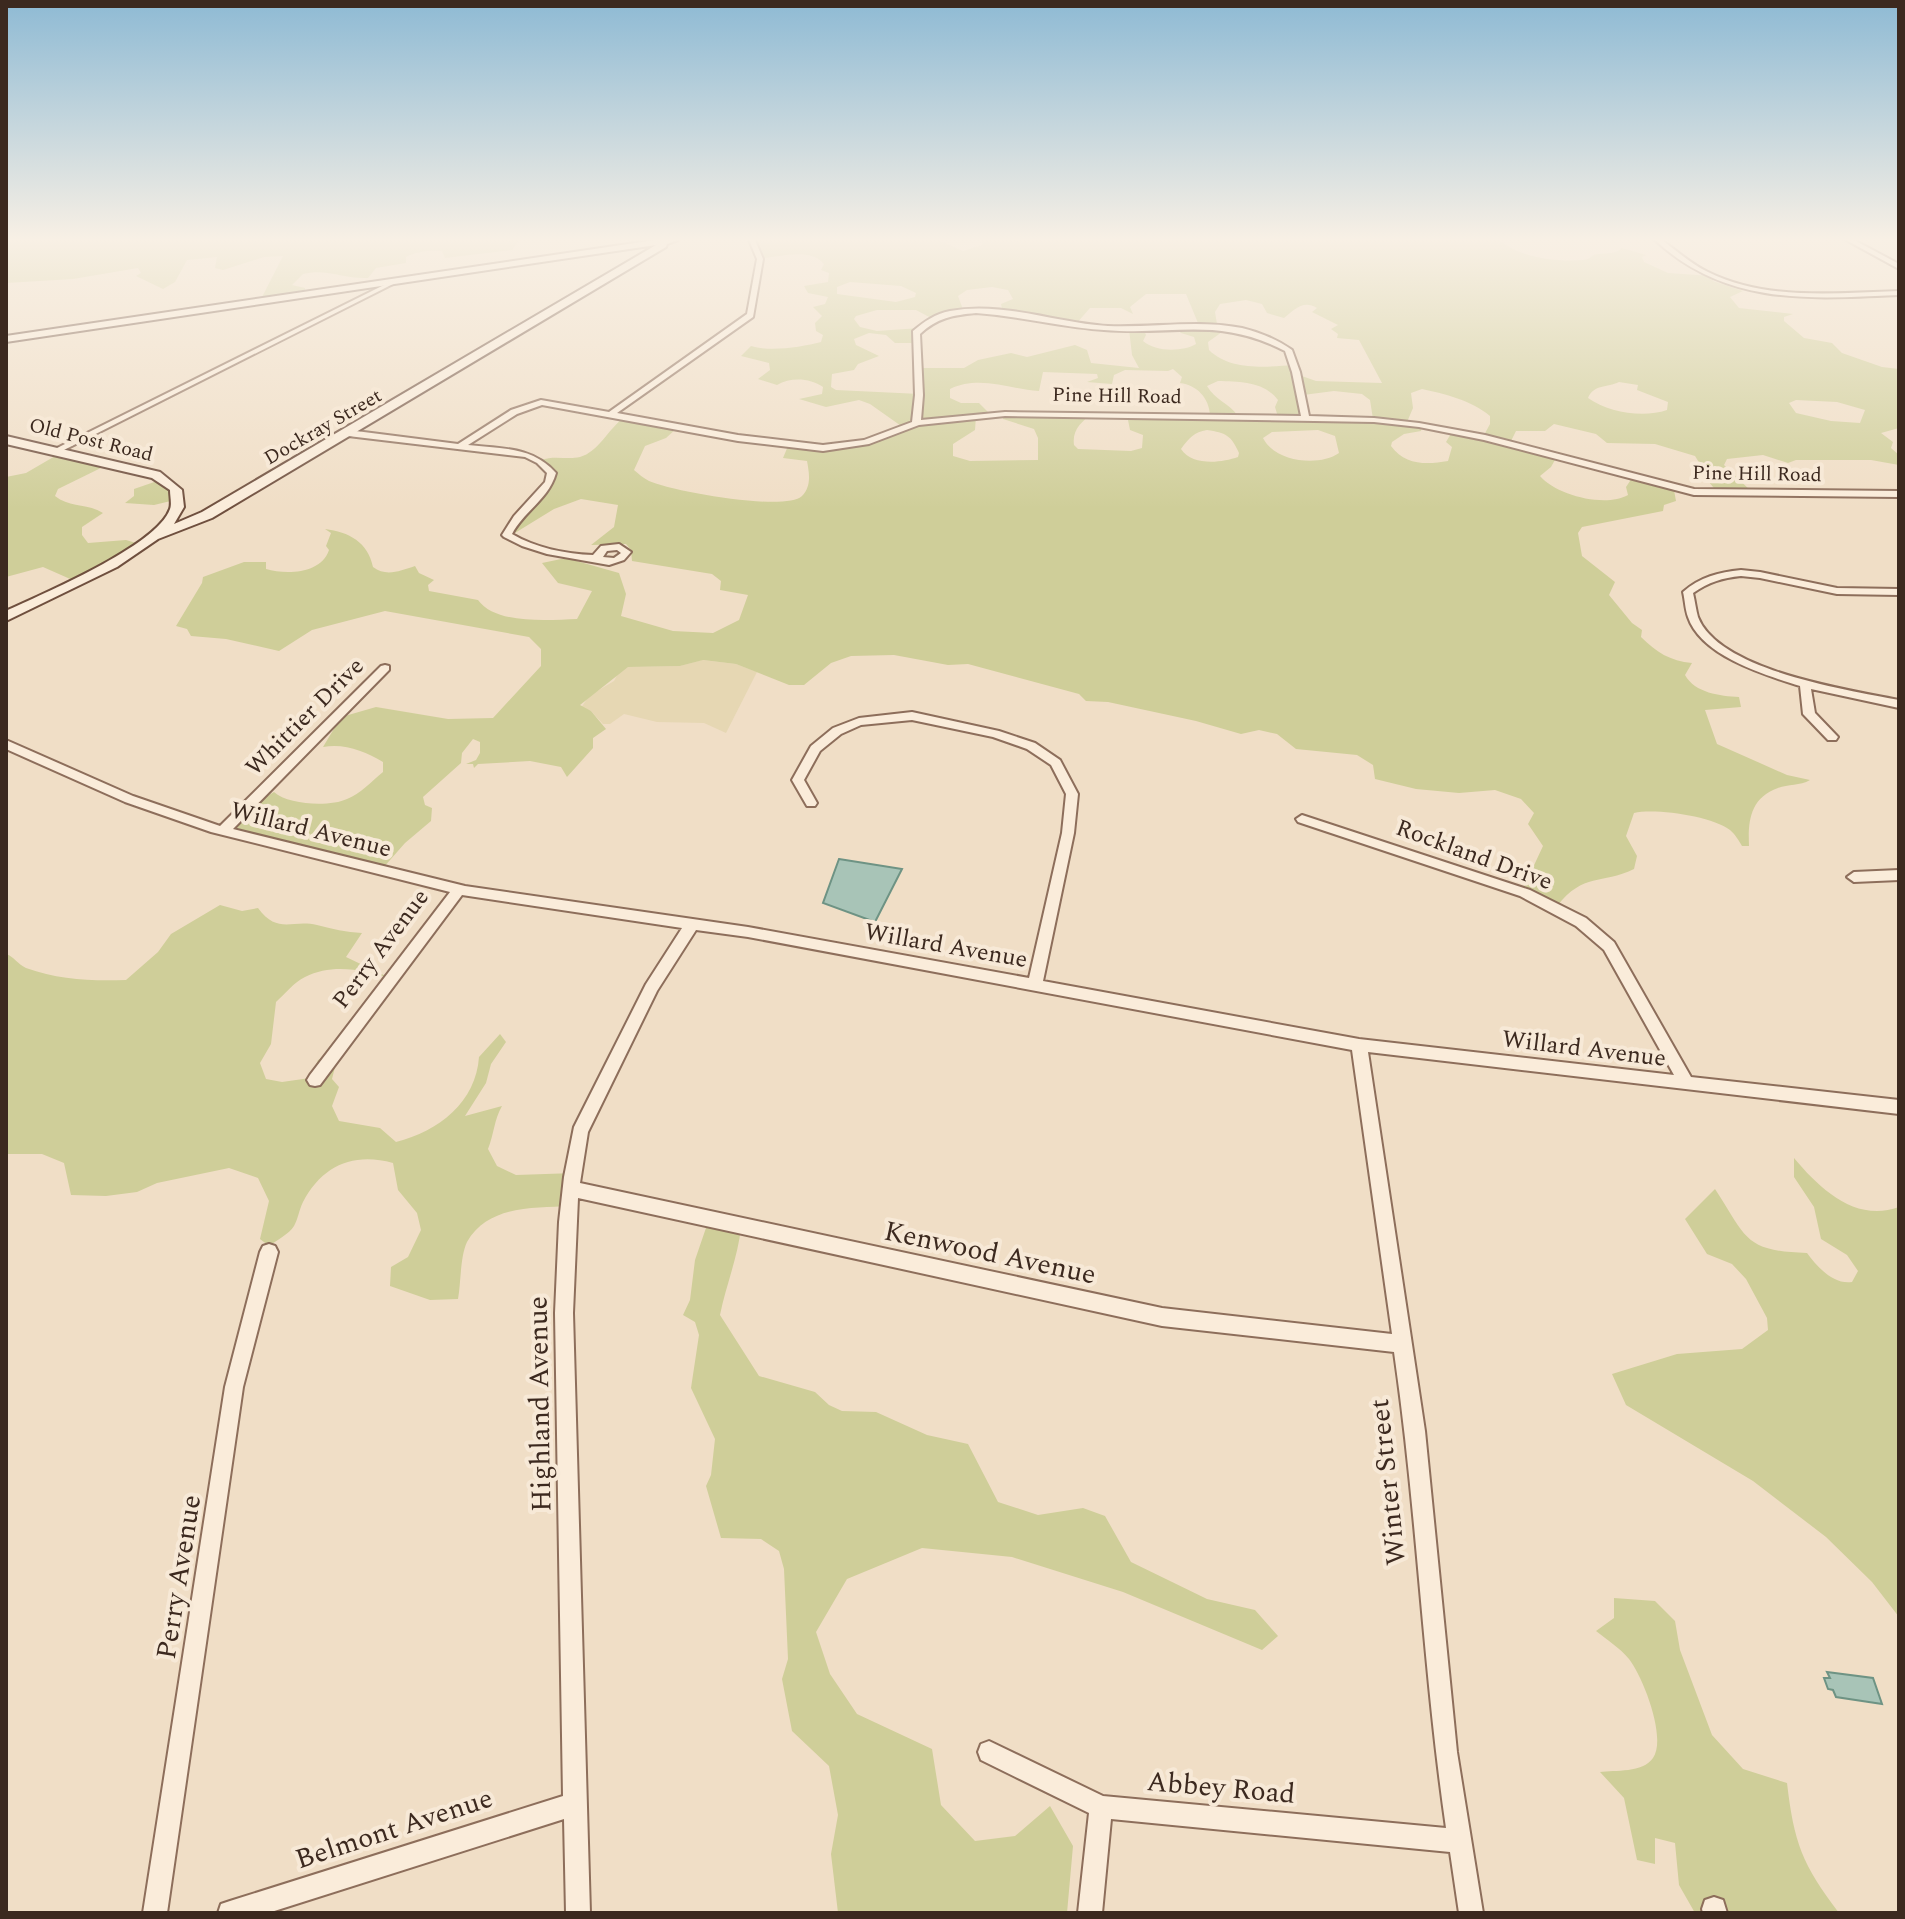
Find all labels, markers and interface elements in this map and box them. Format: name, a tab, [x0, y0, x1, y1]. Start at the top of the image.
street label: Pine Hill Road	[1052, 380, 1182, 412]
street label: Dockray Street	[258, 381, 388, 473]
street label: Old Post Road	[26, 410, 156, 470]
street label: Pine Hill Road	[1692, 458, 1822, 490]
street label: Whittier Drive	[237, 649, 373, 785]
street label: Willard Avenue	[227, 793, 395, 867]
street label: Rockland Drive	[1391, 810, 1557, 900]
street label: Perry Avenue	[324, 881, 438, 1017]
street label: Willard Avenue	[862, 914, 1030, 978]
street label: Willard Avenue	[1500, 1021, 1668, 1077]
street label: Kenwood Avenue	[880, 1210, 1100, 1296]
street label: Highland Avenue	[517, 1296, 563, 1512]
street label: Winter Street	[1358, 1396, 1418, 1567]
street label: Perry Avenue	[145, 1492, 213, 1662]
street label: Abbey Road	[1145, 1760, 1297, 1816]
street label: Belmont Avenue	[290, 1777, 498, 1881]

